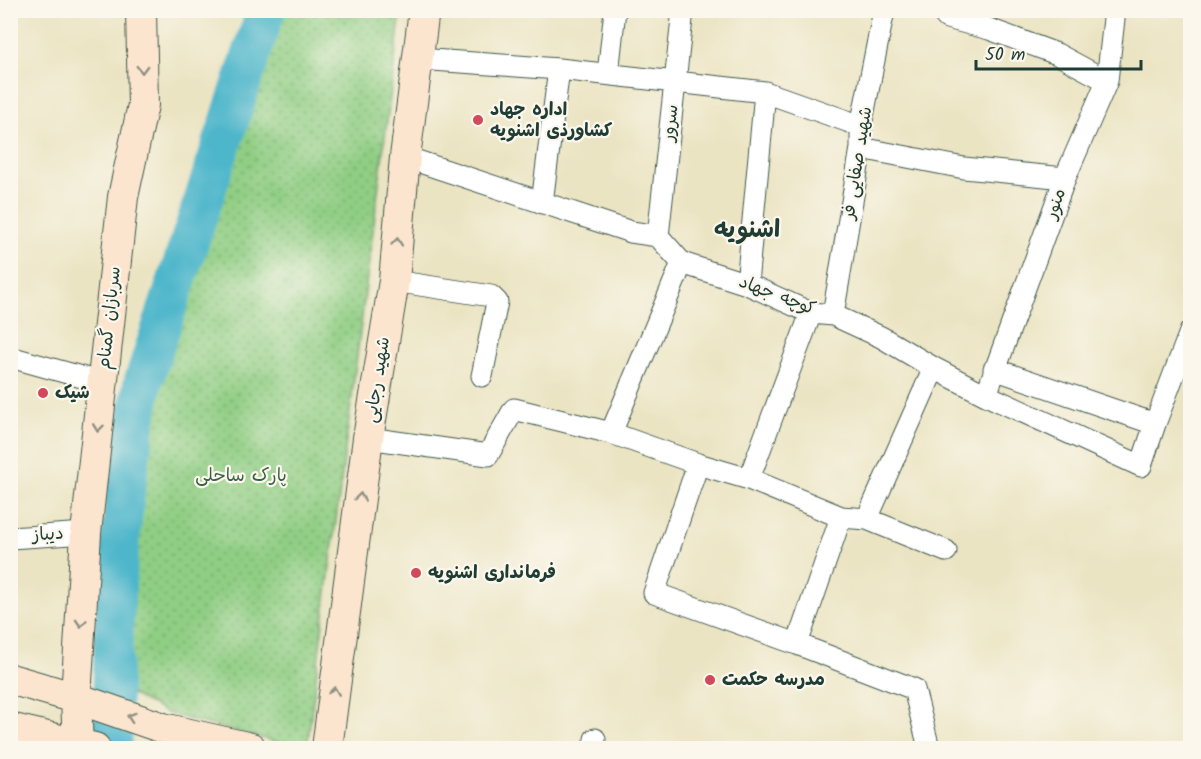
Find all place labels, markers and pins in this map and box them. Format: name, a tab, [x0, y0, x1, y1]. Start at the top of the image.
place label: اداره جهاد کشاورذی اشنویه	[490, 96, 612, 146]
marker: اداره جهاد کشاورذی اشنویه	[471, 113, 485, 127]
place label: شیک	[55, 379, 90, 408]
marker: شیک	[36, 386, 50, 400]
place label: فرمانداری اشنویه	[428, 559, 556, 588]
marker: فرمانداری اشنویه	[409, 566, 423, 580]
place label: مدرسه حکمت	[722, 666, 825, 695]
marker: مدرسه حکمت	[703, 673, 717, 687]

